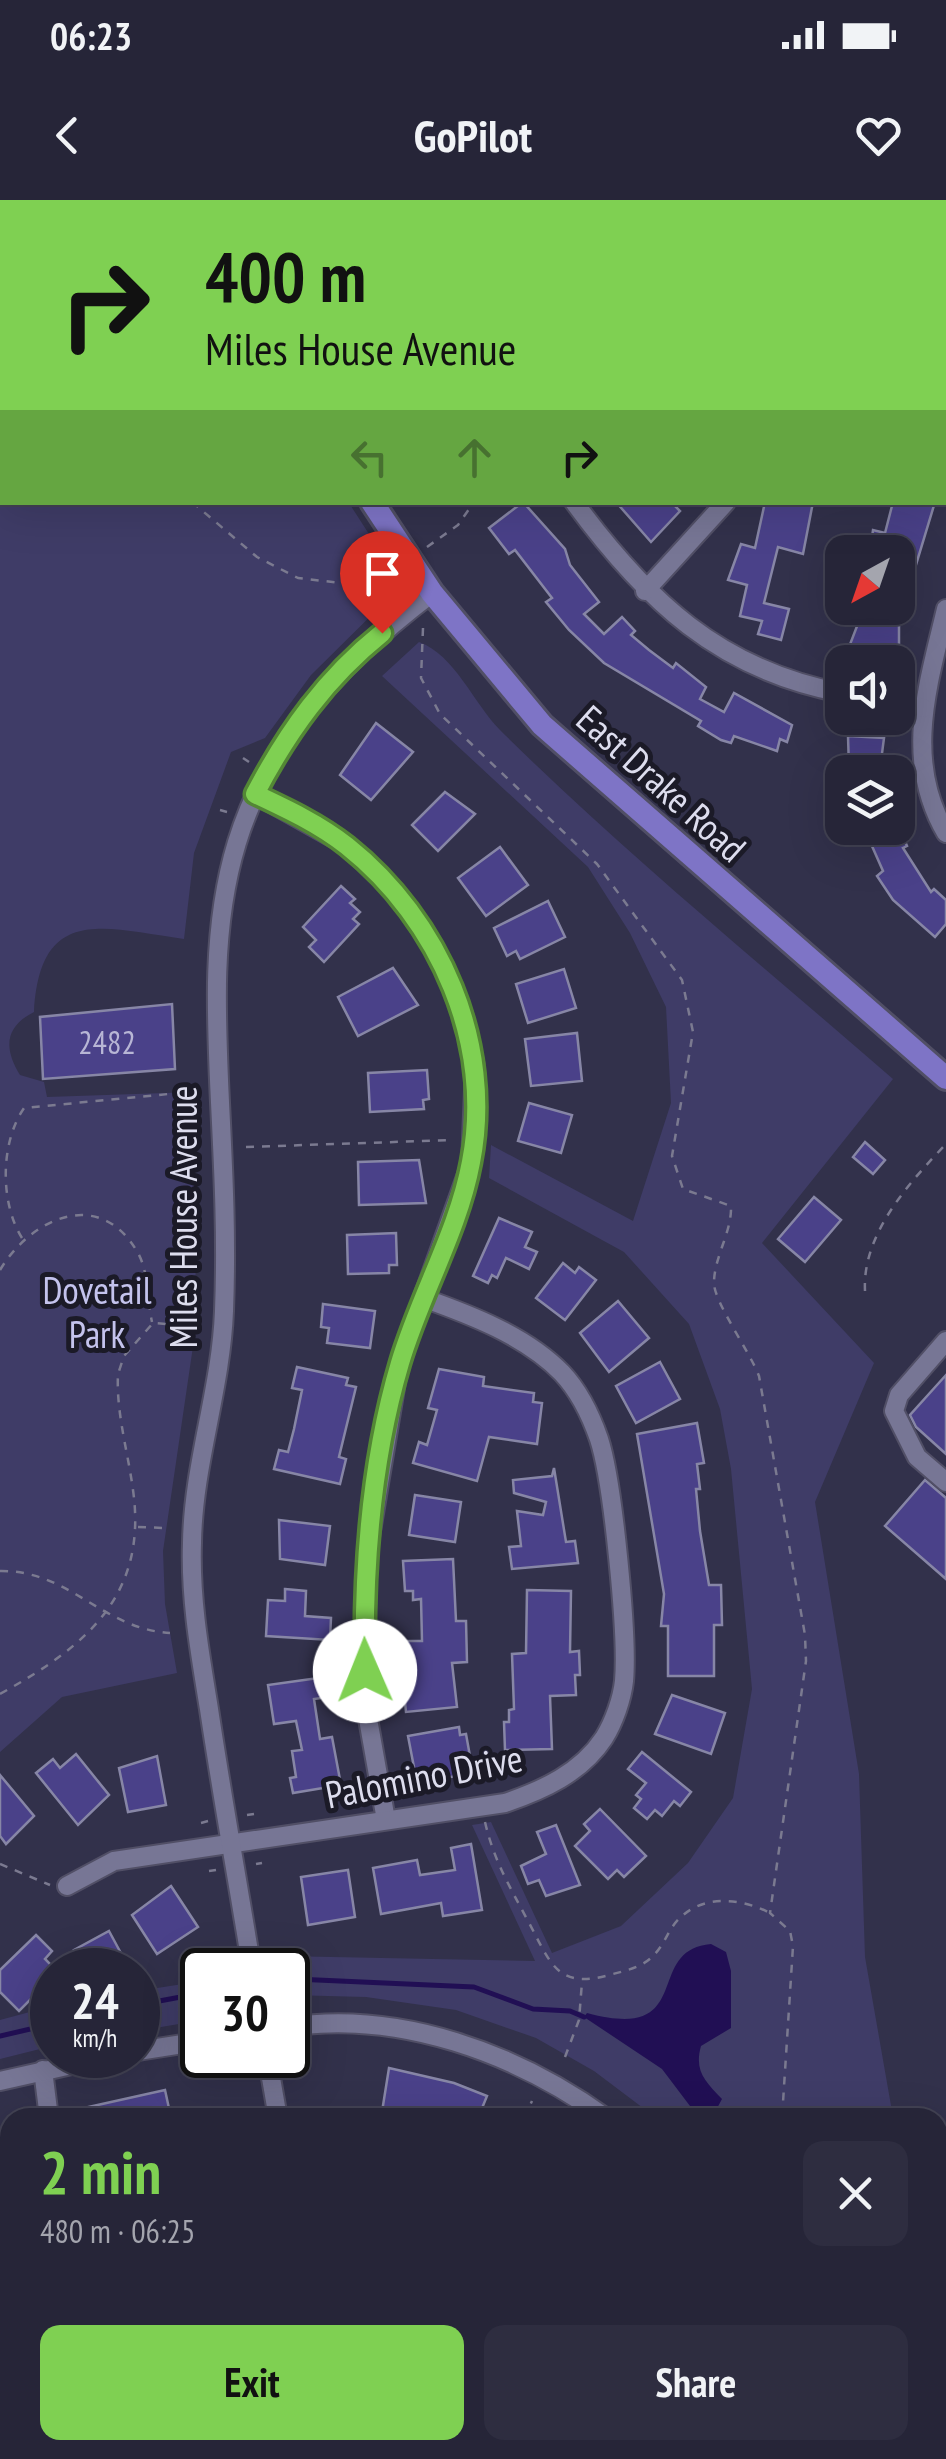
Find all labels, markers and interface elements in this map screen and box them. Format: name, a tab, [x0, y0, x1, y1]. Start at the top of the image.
text: 06:23	[50, 11, 132, 60]
text: GoPilot	[414, 106, 532, 164]
icon: back	[40, 108, 95, 163]
icon: heart	[851, 108, 906, 163]
text: 400 m	[205, 231, 366, 321]
icon: right	[40, 240, 170, 370]
text: Miles House Avenue	[205, 319, 516, 377]
icon: left	[342, 430, 397, 485]
icon: ahead	[447, 430, 502, 485]
icon: right	[552, 430, 607, 485]
pin	[340, 531, 425, 634]
north arrow	[825, 535, 915, 625]
map controls	[825, 535, 915, 845]
icon: arrive	[355, 546, 410, 601]
button: sound	[825, 645, 915, 735]
street label: East Drake Road	[567, 694, 757, 872]
button: layers	[825, 755, 915, 845]
house number: 2482	[78, 1021, 136, 1063]
street label: Miles House Avenue	[158, 1086, 207, 1348]
park label: Dovetail Park	[42, 1265, 152, 1358]
position arrow	[313, 1619, 417, 1723]
street label: Palomino Drive	[321, 1732, 526, 1819]
speed limit sign: 30	[180, 1948, 310, 2078]
text: 24	[71, 1968, 119, 2033]
text: km/h	[73, 2022, 117, 2054]
text: 2 min	[40, 2133, 161, 2211]
button: close	[803, 2141, 908, 2246]
text: 480 m · 06:25	[40, 2210, 195, 2252]
button: Exit	[40, 2325, 464, 2440]
button: Share	[484, 2325, 908, 2440]

